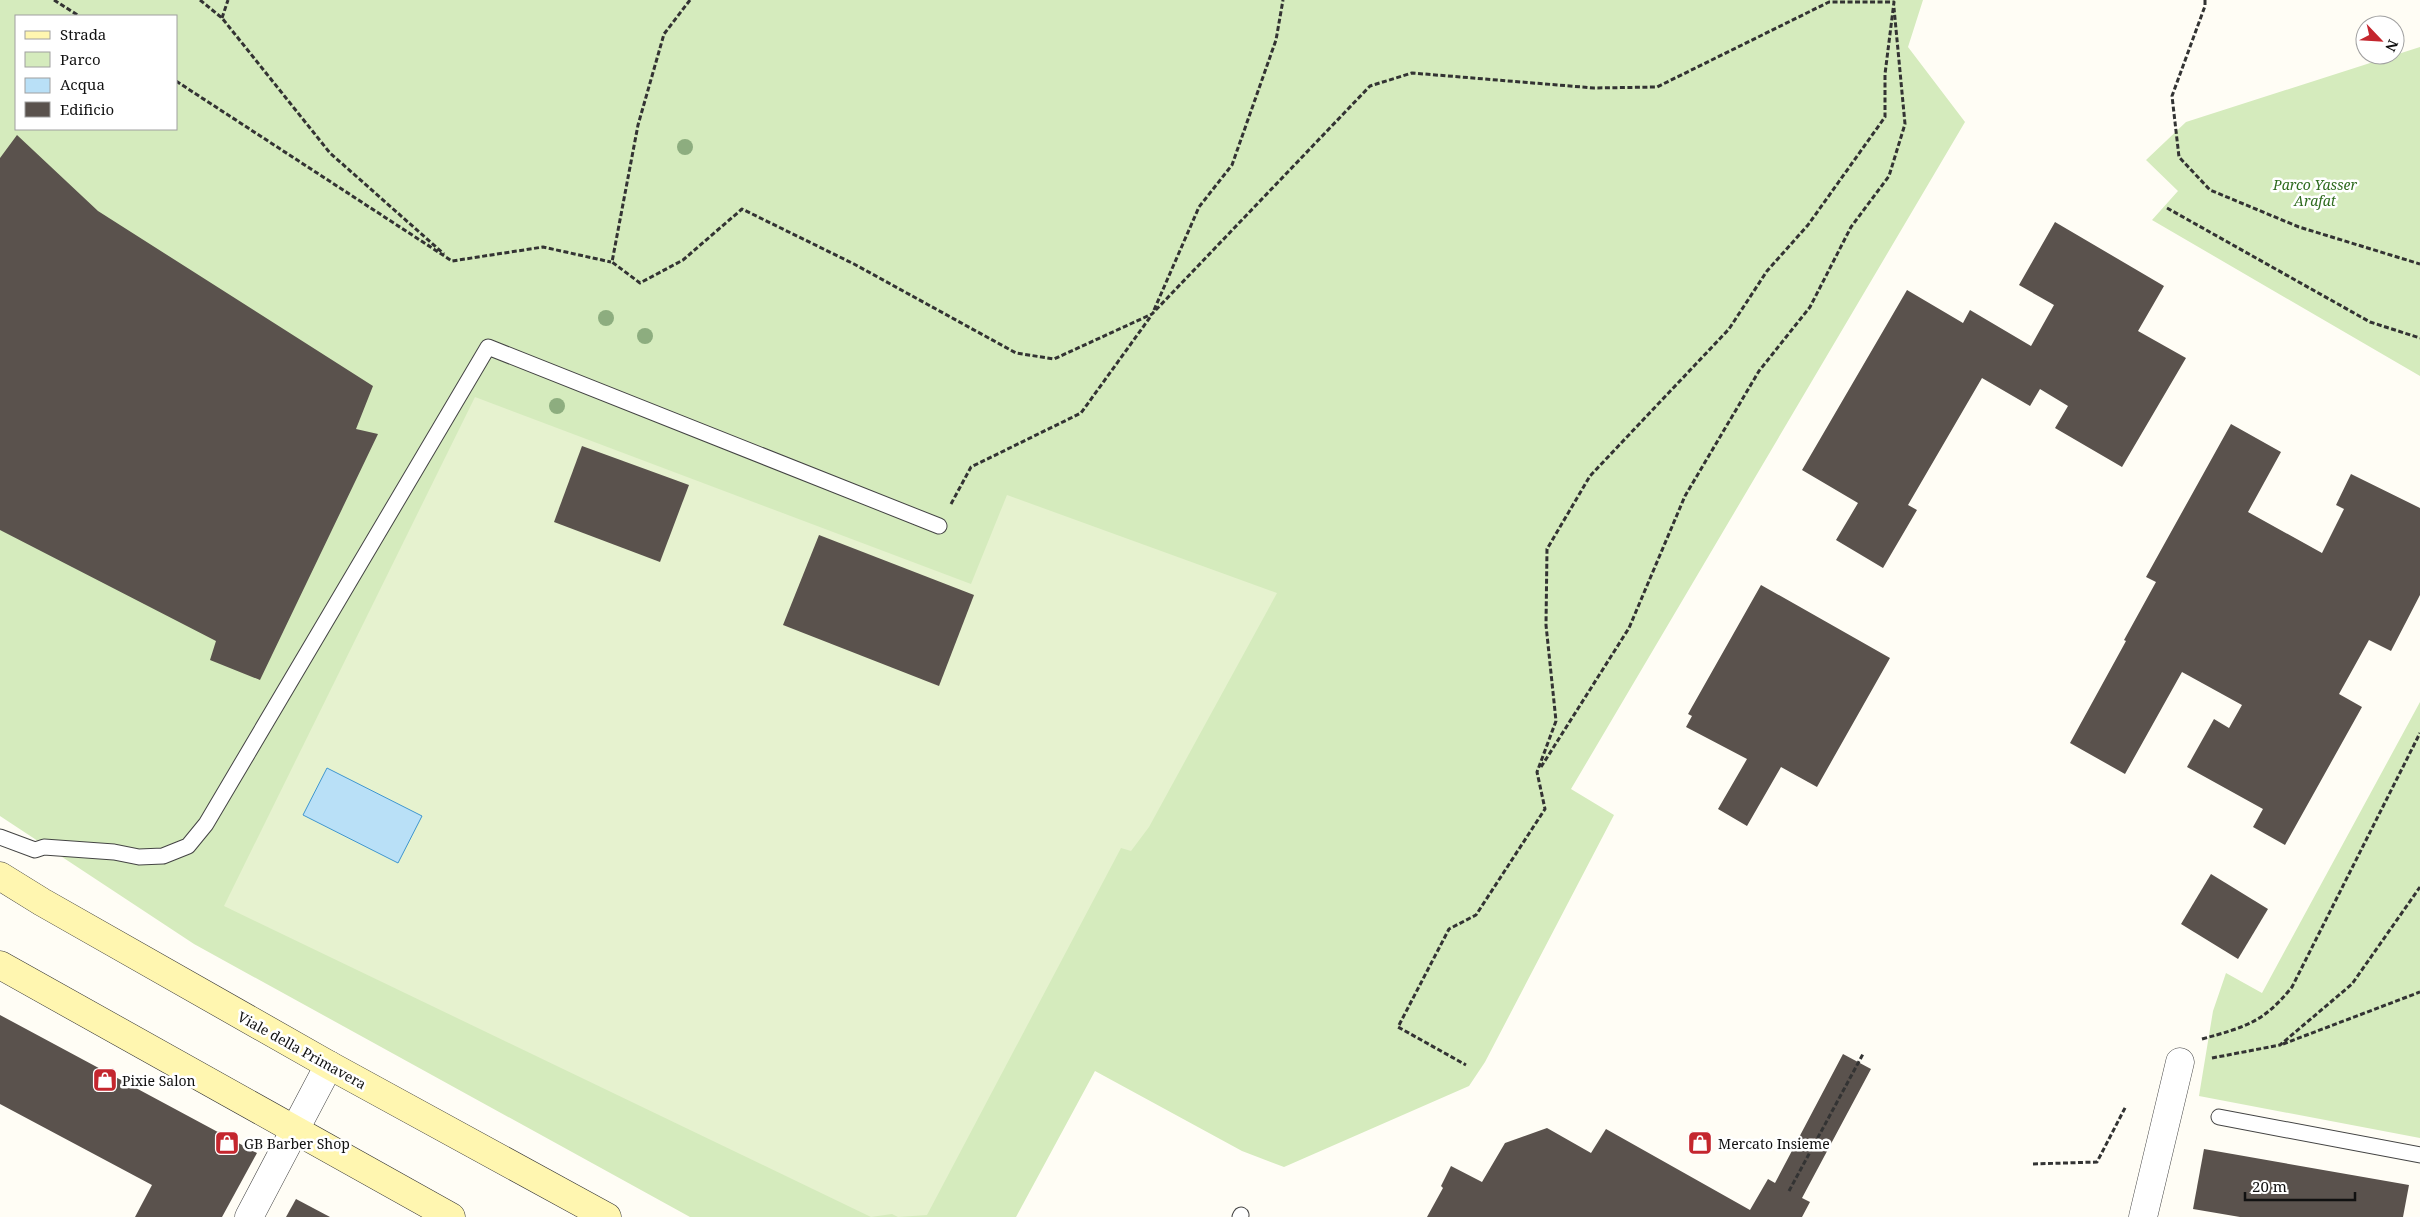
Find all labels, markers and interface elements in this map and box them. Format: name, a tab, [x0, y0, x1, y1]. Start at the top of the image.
legend	[15, 15, 178, 130]
north arrow	[2355, 15, 2405, 65]
text: Strada	[60, 24, 106, 44]
text: N	[2381, 37, 2403, 55]
text: Parco	[60, 49, 101, 69]
text: Acqua	[60, 74, 105, 94]
text: Edificio	[60, 99, 114, 119]
park label: Parco Yasser Arafat	[2272, 175, 2357, 210]
street label: Viale della Primavera	[234, 1007, 370, 1093]
shop icon: Pixie Salon	[92, 1067, 118, 1093]
place label: Pixie Salon	[122, 1071, 196, 1090]
shop icon: GB Barber Shop	[214, 1130, 240, 1156]
shop icon: Mercato Insieme	[1687, 1130, 1713, 1156]
place label: GB Barber Shop	[244, 1134, 350, 1153]
place label: Mercato Insieme	[1718, 1134, 1830, 1153]
scale bar	[2245, 1170, 2355, 1202]
text: 20 m	[2252, 1176, 2287, 1196]

